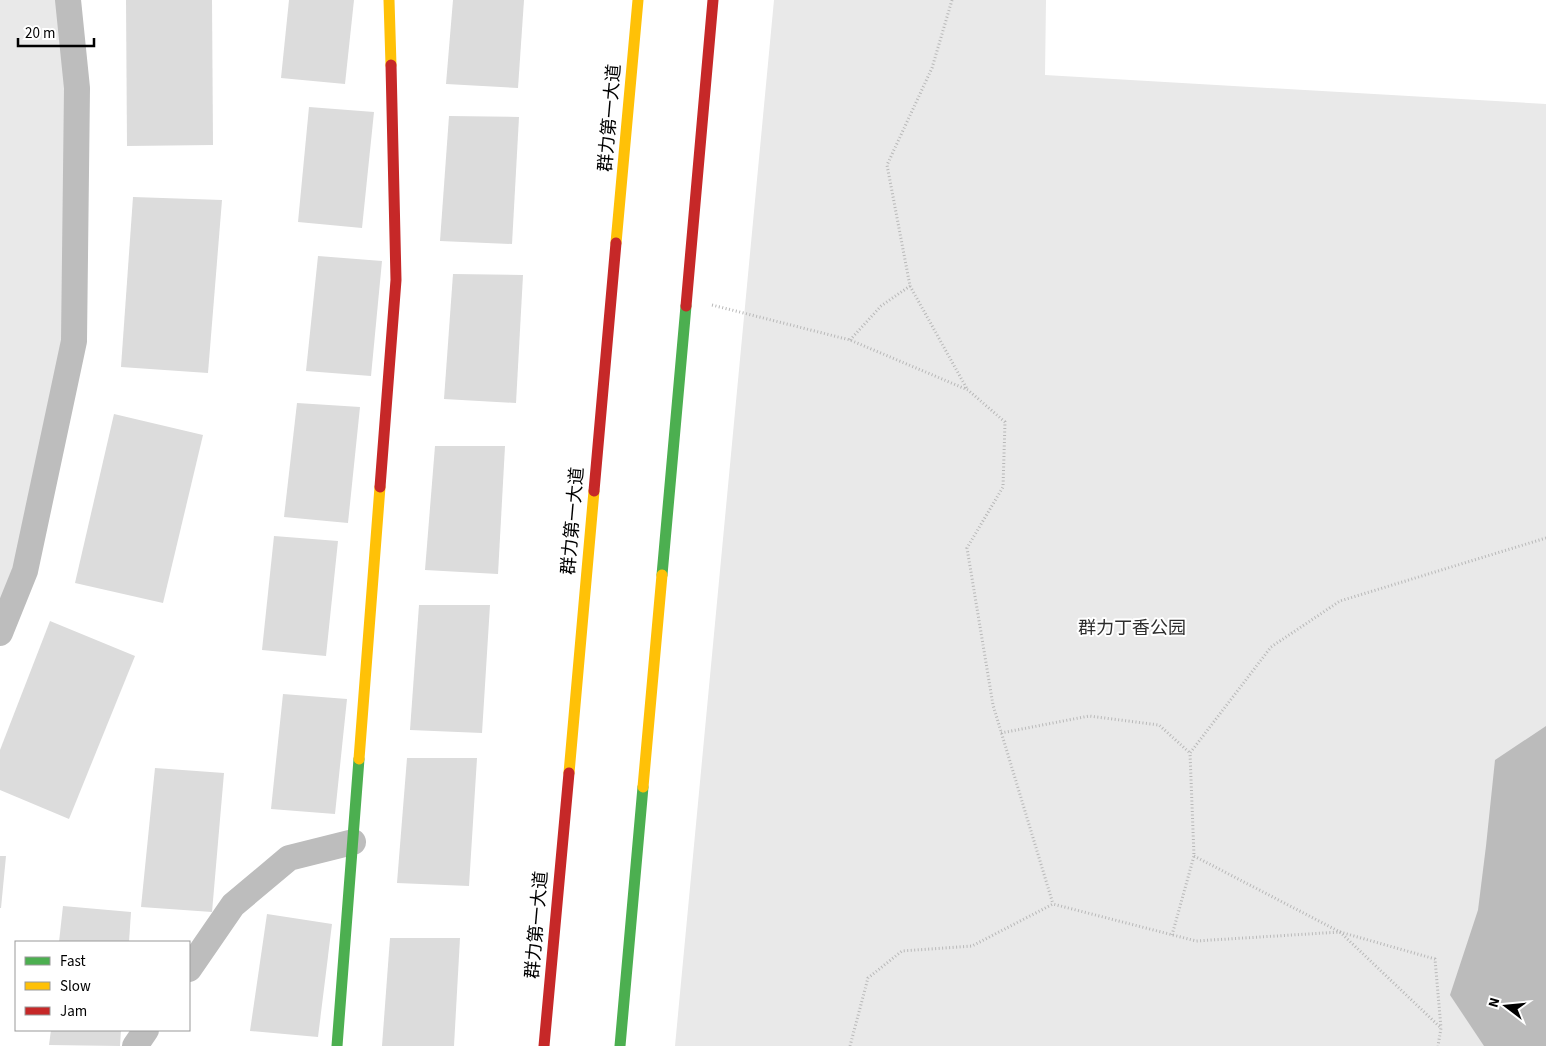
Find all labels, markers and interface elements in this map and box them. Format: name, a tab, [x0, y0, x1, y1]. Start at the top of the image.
scale bar	[18, 15, 94, 47]
text: 20 m	[25, 23, 55, 44]
street label: 群力第一大道	[593, 63, 627, 173]
street label: 群力第一大道	[556, 466, 590, 576]
park label: 群力丁香公园	[1078, 616, 1186, 641]
street label: 群力第一大道	[520, 870, 554, 980]
legend	[15, 941, 190, 1031]
text: Fast	[60, 951, 86, 972]
text: Slow	[60, 976, 91, 997]
north arrow	[1481, 981, 1531, 1031]
text: N	[1484, 995, 1505, 1010]
text: Jam	[60, 1001, 87, 1022]

